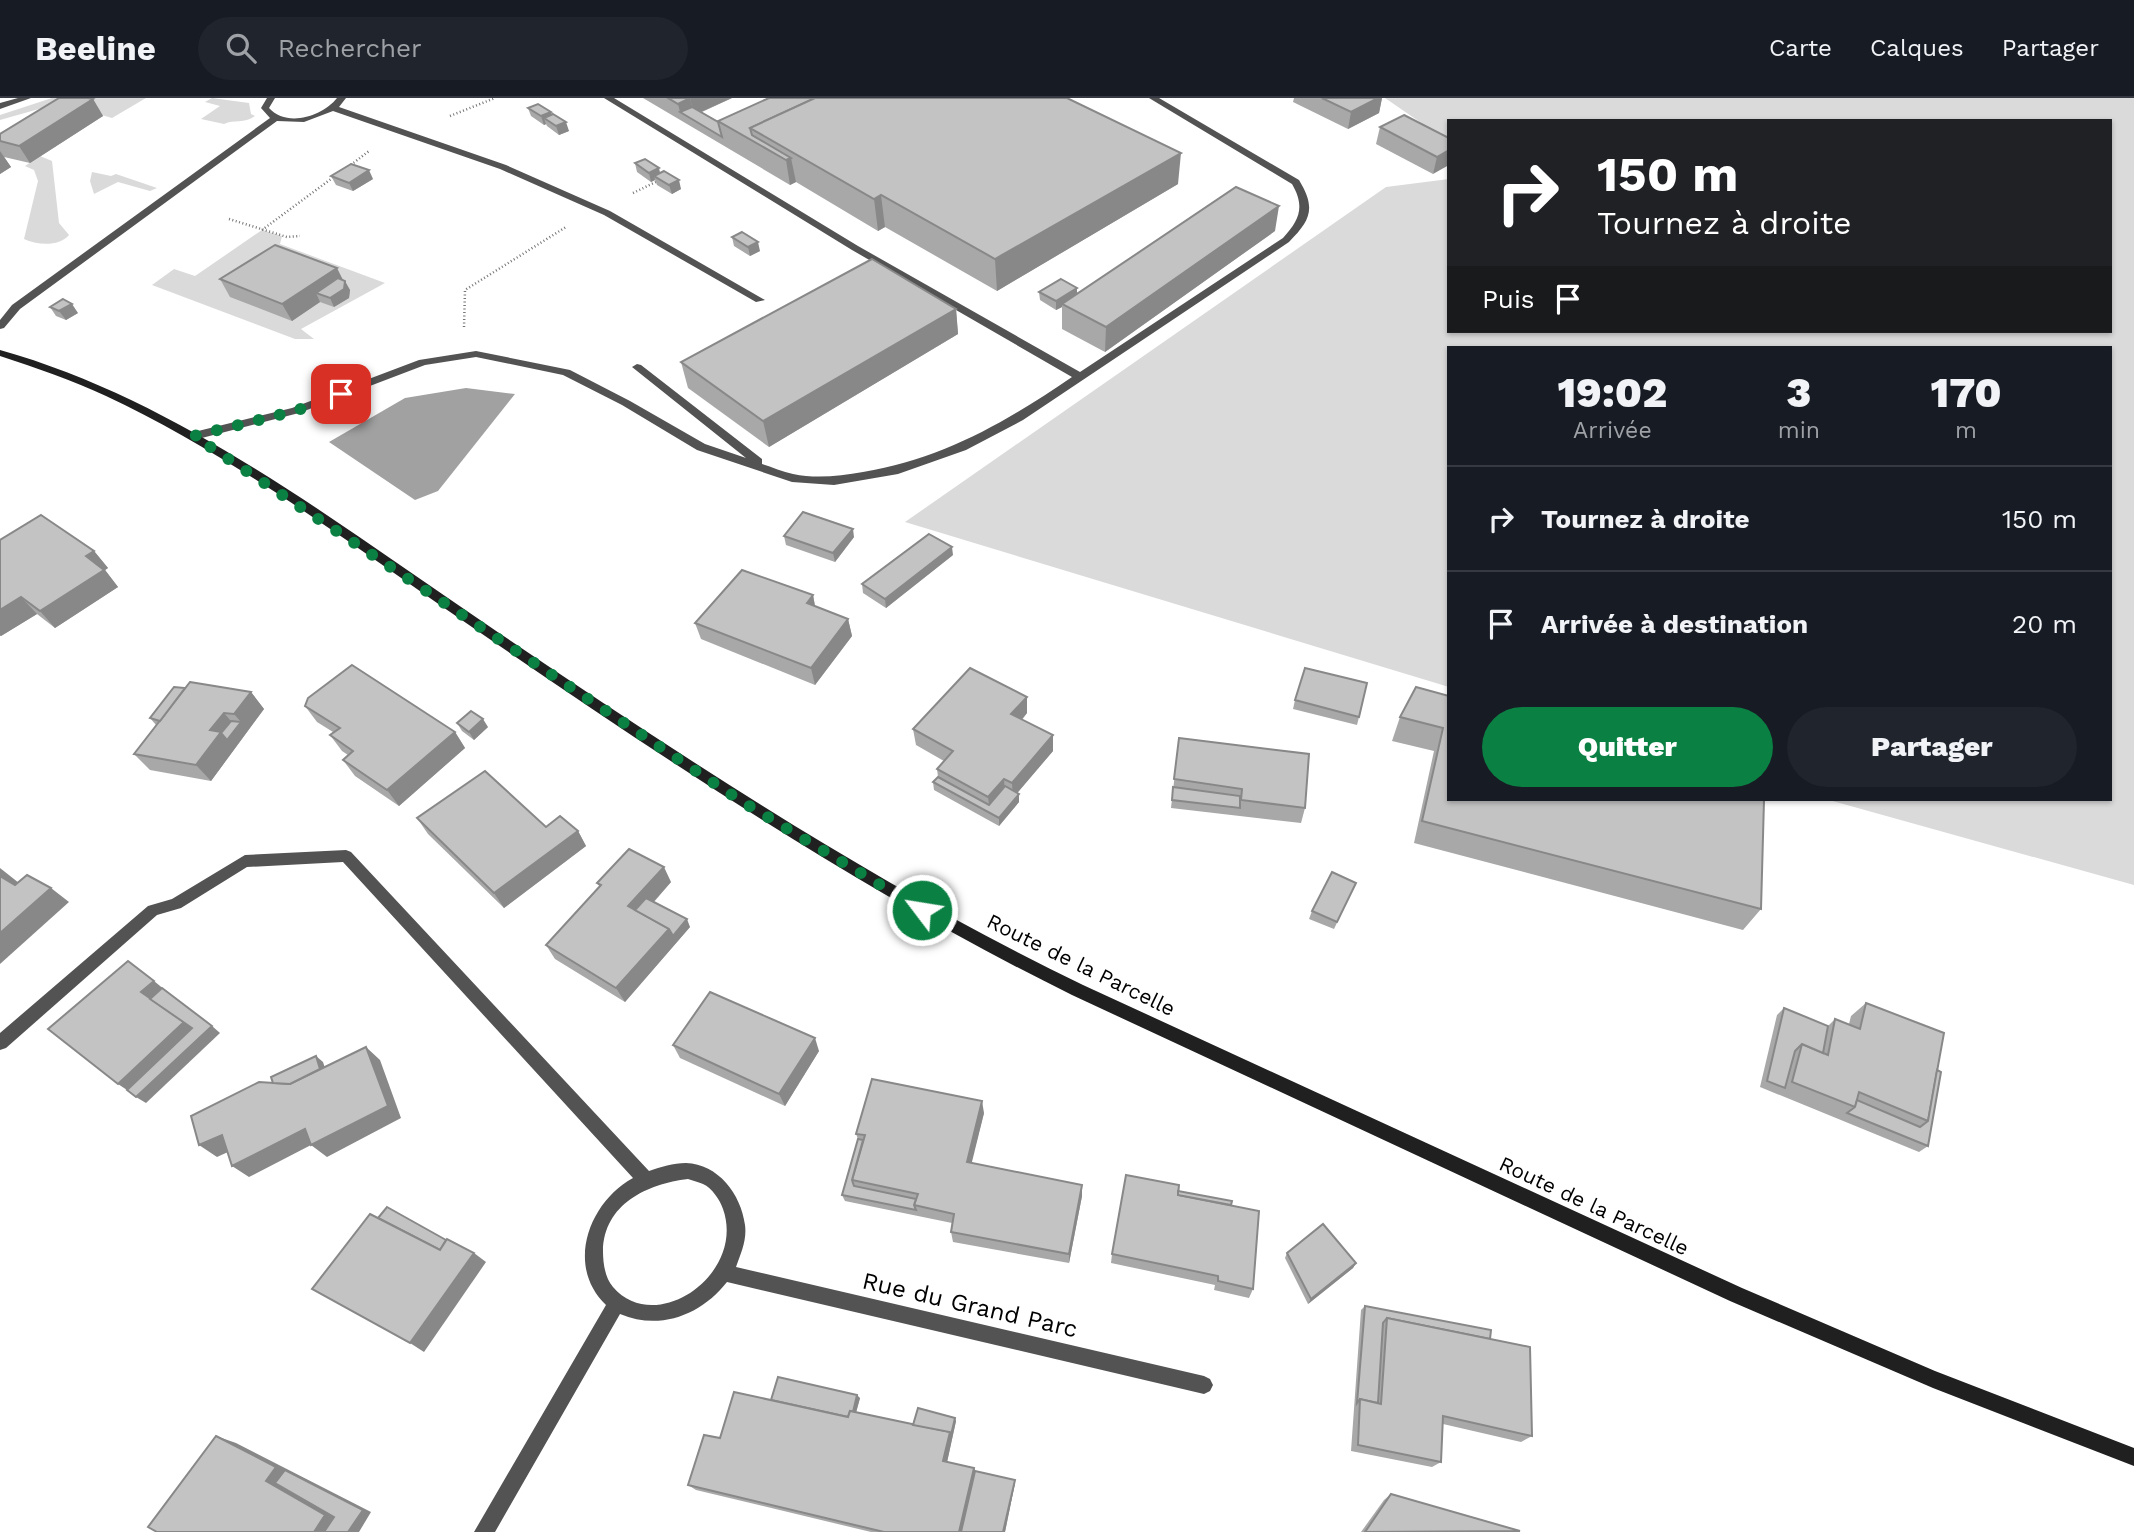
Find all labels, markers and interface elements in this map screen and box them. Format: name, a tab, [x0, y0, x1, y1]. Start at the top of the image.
search box	[198, 17, 688, 80]
text: Beeline	[35, 29, 156, 68]
icon: search	[222, 29, 260, 67]
text: Rechercher	[278, 33, 422, 63]
text: Carte	[1769, 34, 1832, 62]
text: Calques	[1870, 34, 1964, 62]
text: Partager	[2002, 34, 2099, 62]
text: 150 m	[1597, 145, 1738, 203]
icon: right	[1482, 147, 1573, 238]
text: Tournez à droite	[1597, 204, 1852, 242]
icon: arrive	[1549, 280, 1587, 318]
text: Puis	[1482, 284, 1535, 314]
pin	[311, 364, 371, 424]
text: 19:02	[1557, 368, 1667, 417]
text: 3	[1786, 368, 1811, 417]
text: 170	[1930, 368, 2002, 417]
icon: arrive	[322, 375, 360, 413]
text: Arrivée	[1573, 417, 1652, 444]
text: min	[1778, 417, 1820, 444]
text: m	[1955, 417, 1977, 444]
icon: right	[1482, 500, 1520, 538]
text: Tournez à droite	[1541, 504, 1750, 534]
text: 150 m	[2002, 504, 2077, 534]
icon: arrive	[1482, 605, 1520, 643]
text: Arrivée à destination	[1541, 609, 1808, 639]
text: 20 m	[2012, 609, 2077, 639]
button: Quitter	[1482, 707, 1773, 787]
button: Partager	[1787, 707, 2077, 787]
position arrow	[885, 873, 959, 947]
street label: Route de la Parcelle	[983, 908, 1179, 1021]
street label: Route de la Parcelle	[1495, 1151, 1693, 1261]
street label: Rue du Grand Parc	[860, 1267, 1080, 1343]

